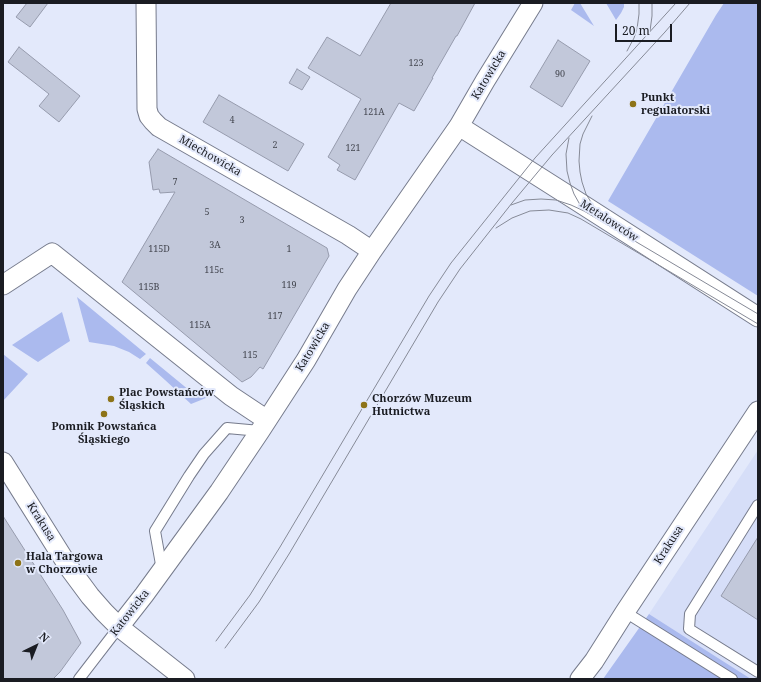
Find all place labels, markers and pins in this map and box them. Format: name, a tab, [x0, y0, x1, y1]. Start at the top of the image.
place label: Punkt regulatorski	[641, 91, 710, 117]
marker: Punkt regulatorski	[628, 99, 638, 109]
place label: Plac Powstańców Śląskich	[119, 386, 214, 412]
place label: Chorzów Muzeum Hutnictwa	[372, 392, 472, 418]
marker: Plac Powstańców Śląskich	[106, 394, 116, 404]
marker: Chorzów Muzeum Hutnictwa	[359, 400, 369, 410]
marker: Pomnik Powstańca Śląskiego	[99, 409, 109, 419]
place label: Pomnik Powstańca Śląskiego	[52, 420, 156, 446]
place label: Hala Targowa w Chorzowie	[26, 550, 103, 576]
marker: Hala Targowa w Chorzowie	[13, 558, 23, 568]

